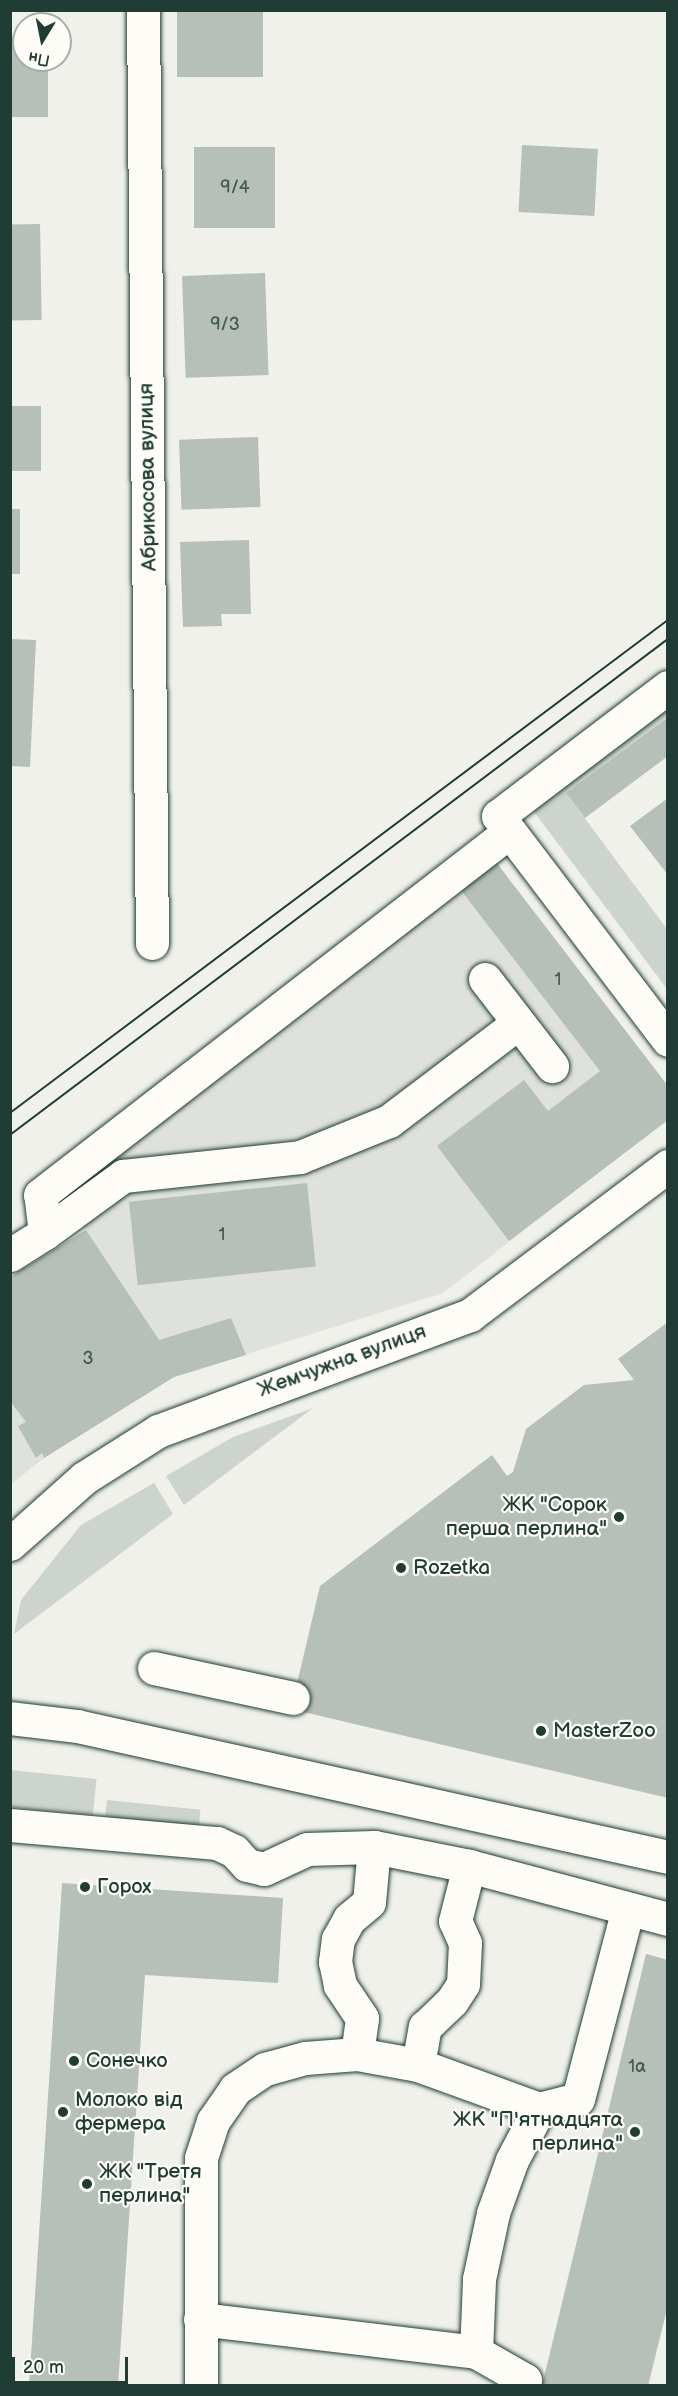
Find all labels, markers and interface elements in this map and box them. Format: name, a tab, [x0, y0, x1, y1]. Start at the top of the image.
north arrow	[12, 12, 72, 72]
text: Пн	[27, 47, 51, 69]
house number: 9/4	[220, 177, 250, 199]
house number: 9/3	[210, 314, 240, 336]
street label: Абрикосова вулиця	[134, 383, 162, 571]
house number: 1	[555, 969, 561, 991]
house number: 1	[219, 1224, 225, 1246]
street label: Жемчужна вулиця	[254, 1319, 430, 1403]
house number: 3	[82, 1348, 94, 1370]
place label: ЖК "Сорок перша перлина"	[446, 1492, 607, 1542]
marker: ЖК "Сорок перша перлина"	[612, 1510, 626, 1524]
place label: Rozetka	[413, 1555, 490, 1581]
marker: Rozetka	[394, 1561, 408, 1575]
place label: MasterZoo	[553, 1718, 656, 1744]
marker: MasterZoo	[534, 1724, 548, 1738]
place label: Горох	[97, 1874, 152, 1900]
marker: Горох	[78, 1880, 92, 1894]
place label: Сонечко	[86, 2048, 167, 2074]
marker: Сонечко	[67, 2054, 81, 2068]
house number: 1а	[628, 2056, 646, 2078]
place label: Молоко від фермера	[75, 2087, 183, 2137]
marker: Молоко від фермера	[56, 2105, 70, 2119]
place label: ЖК "П'ятнадцята перлина"	[453, 2107, 623, 2157]
marker: ЖК "П'ятнадцята перлина"	[628, 2125, 642, 2139]
place label: ЖК "Третя перлина"	[99, 2159, 202, 2209]
marker: ЖК "Третя перлина"	[80, 2177, 94, 2191]
scale bar	[15, 2345, 130, 2383]
text: 20 m	[23, 2357, 64, 2378]

